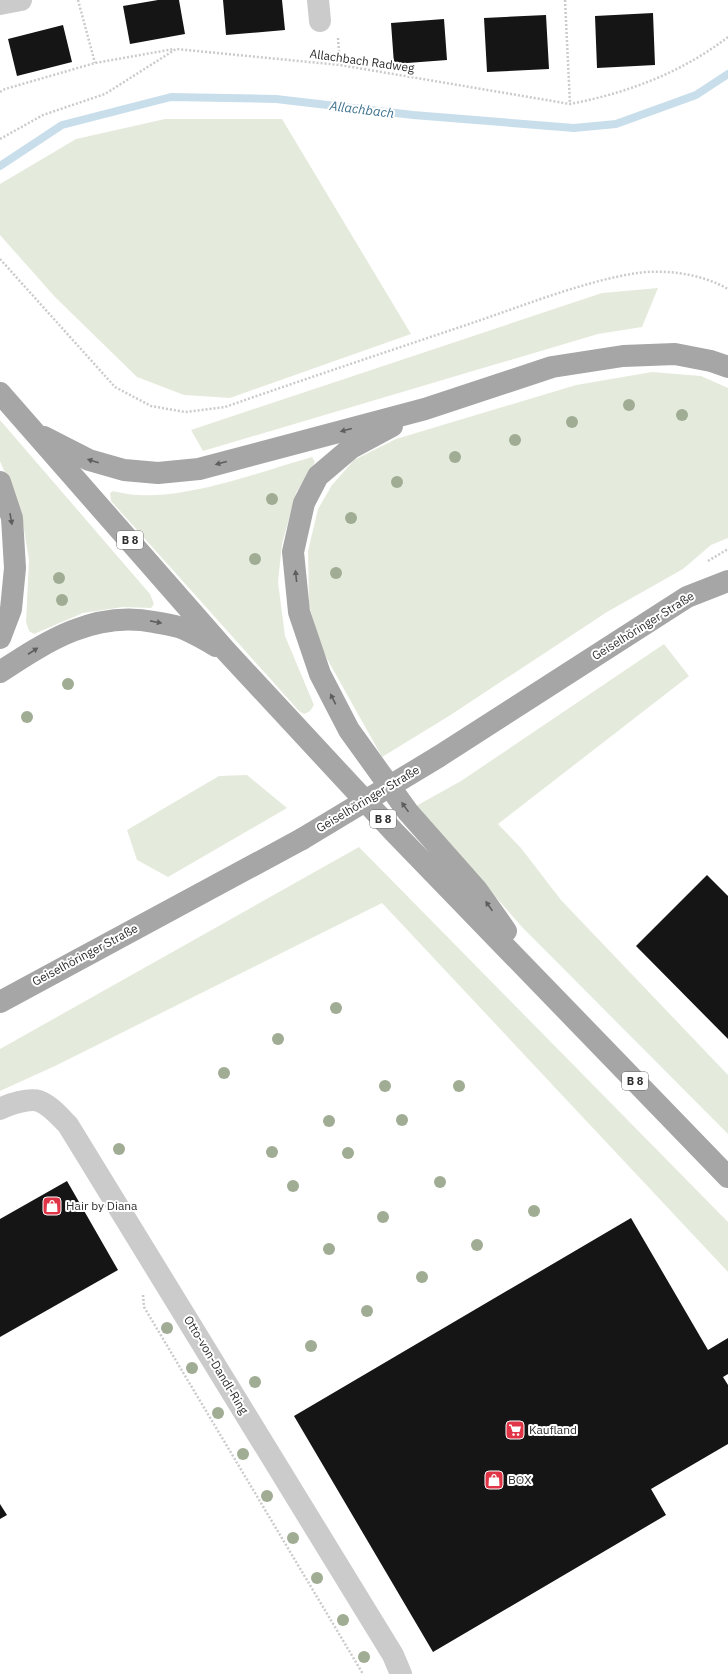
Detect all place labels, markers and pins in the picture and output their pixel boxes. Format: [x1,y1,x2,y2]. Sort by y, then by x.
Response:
shop icon: Hair by Diana [41,1195,63,1217]
place label: Hair by Diana [66,1198,138,1213]
supermarket icon: Kaufland [504,1419,526,1441]
place label: Kaufland [529,1422,577,1437]
shop icon: BOX [483,1469,505,1491]
place label: BOX [508,1472,532,1487]

